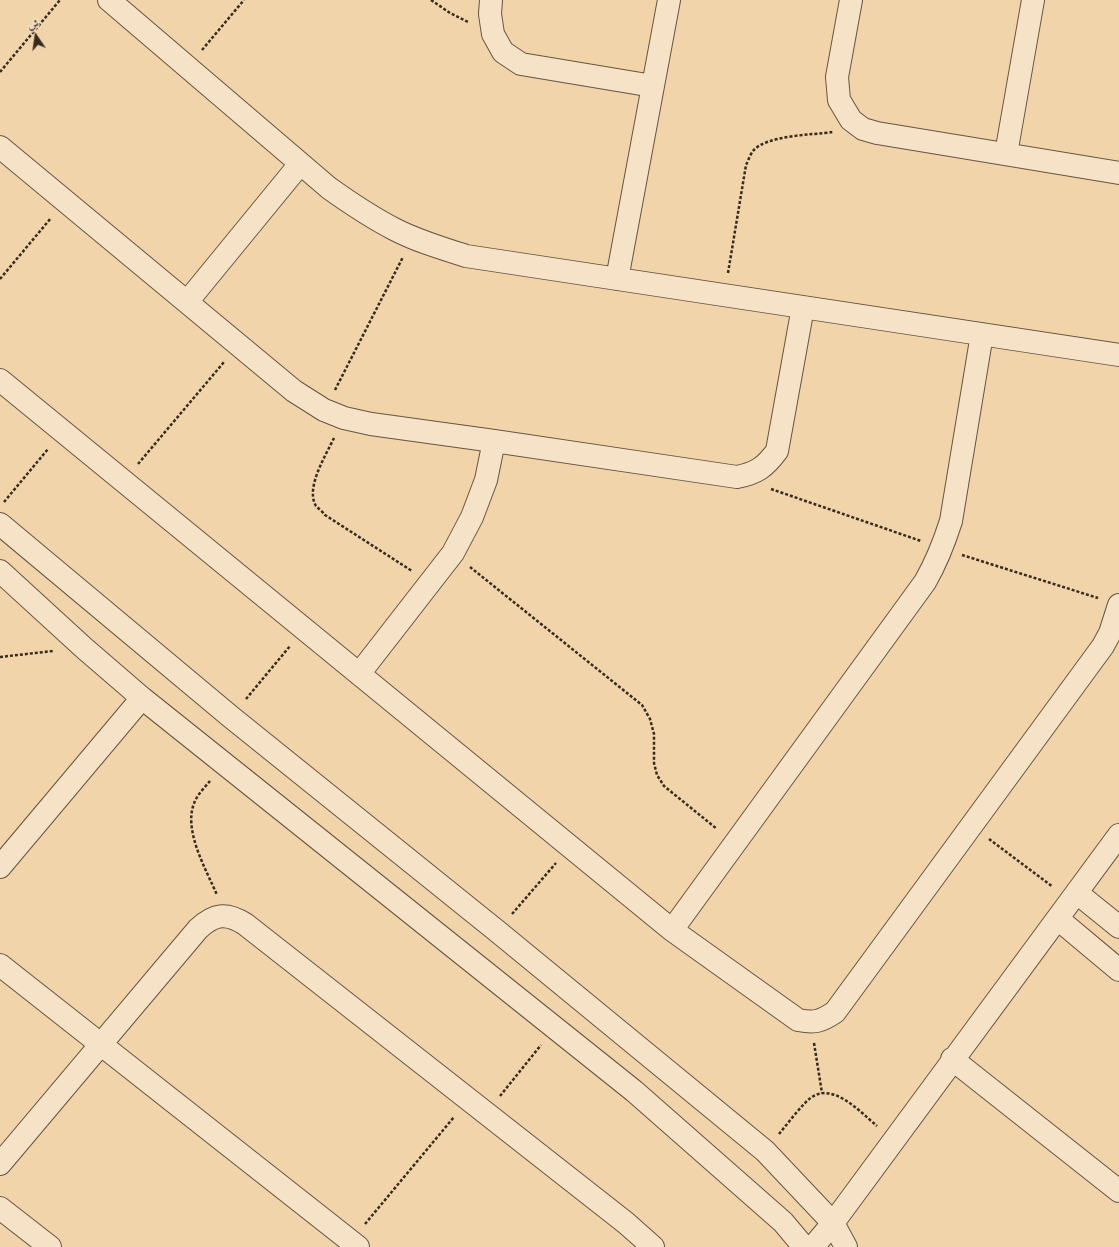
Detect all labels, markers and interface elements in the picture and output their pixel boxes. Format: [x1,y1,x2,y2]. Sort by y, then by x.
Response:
north arrow [16,16,56,56]
text: ش [26,16,40,32]

